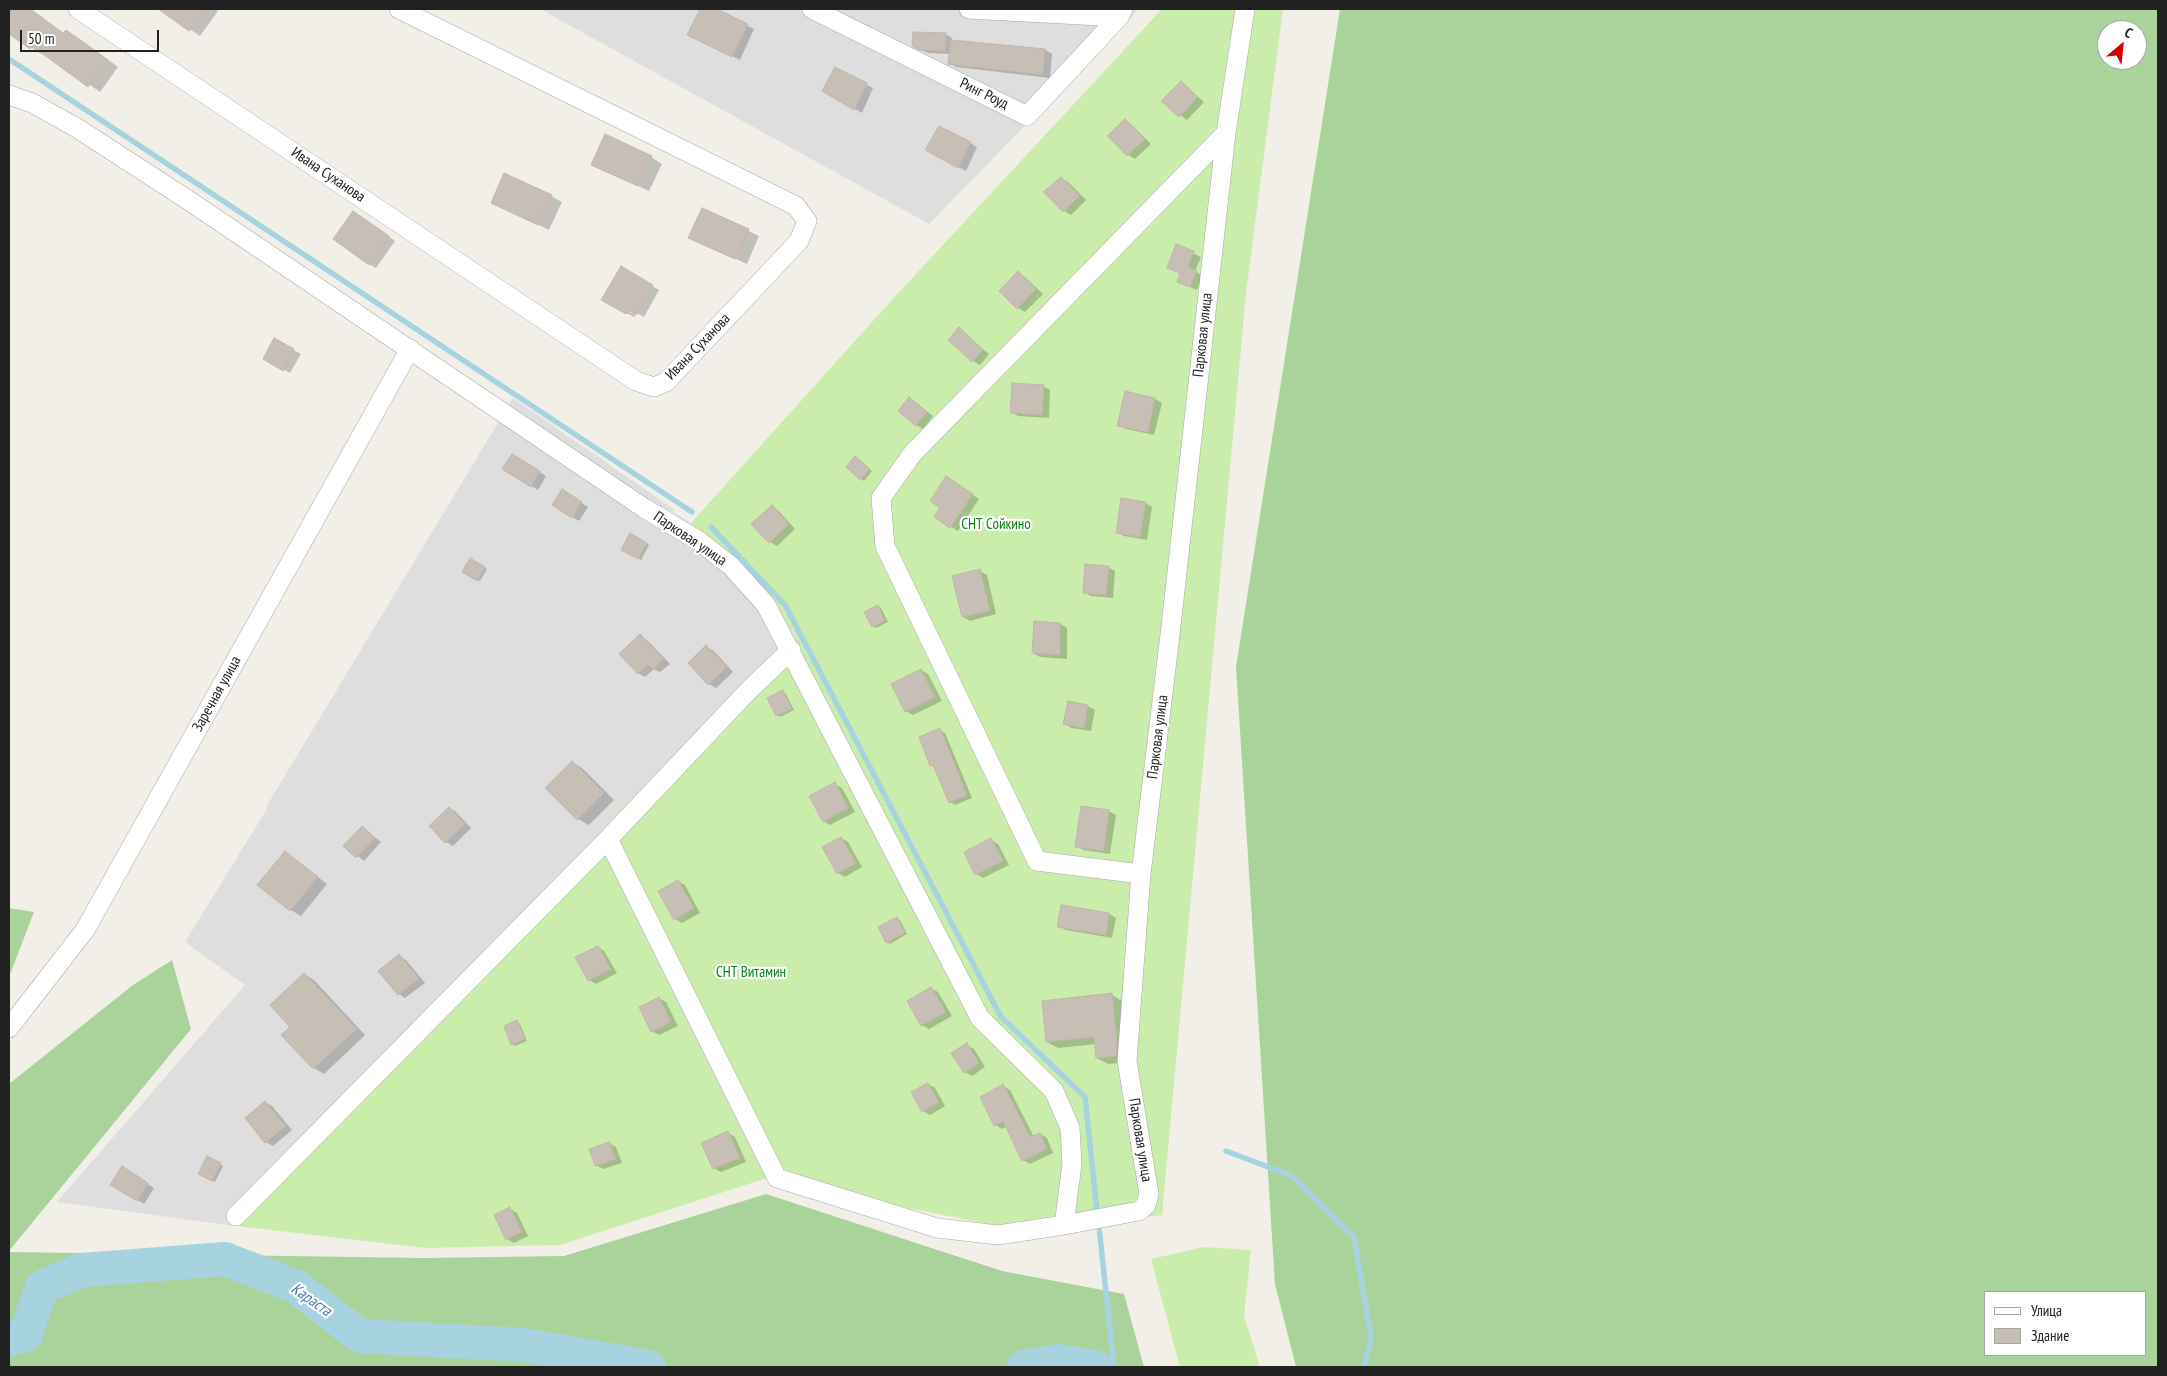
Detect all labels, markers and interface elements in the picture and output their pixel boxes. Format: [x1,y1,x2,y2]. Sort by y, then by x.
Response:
scale bar [22,20,161,52]
north arrow [2097,20,2147,70]
text: С [2122,23,2136,42]
text: 50 m [28,29,54,48]
street label: Ринг Роуд [957,75,1011,113]
street label: Ивана Суханова [288,144,368,206]
street label: Парковая улица [1190,292,1216,378]
street label: Ивана Суханова [662,310,734,384]
street label: Парковая улица [650,508,730,570]
park label: СНТ Сойкино [961,516,1031,534]
street label: Заречная улица [189,653,245,735]
street label: Парковая улица [1144,694,1172,780]
park label: СНТ Витамин [716,964,786,982]
street label: Парковая улица [1125,1097,1155,1183]
water label: Караста [287,1279,335,1321]
legend [1984,1291,2147,1356]
text: Улица [2031,1301,2062,1320]
text: Здание [2031,1326,2069,1345]

